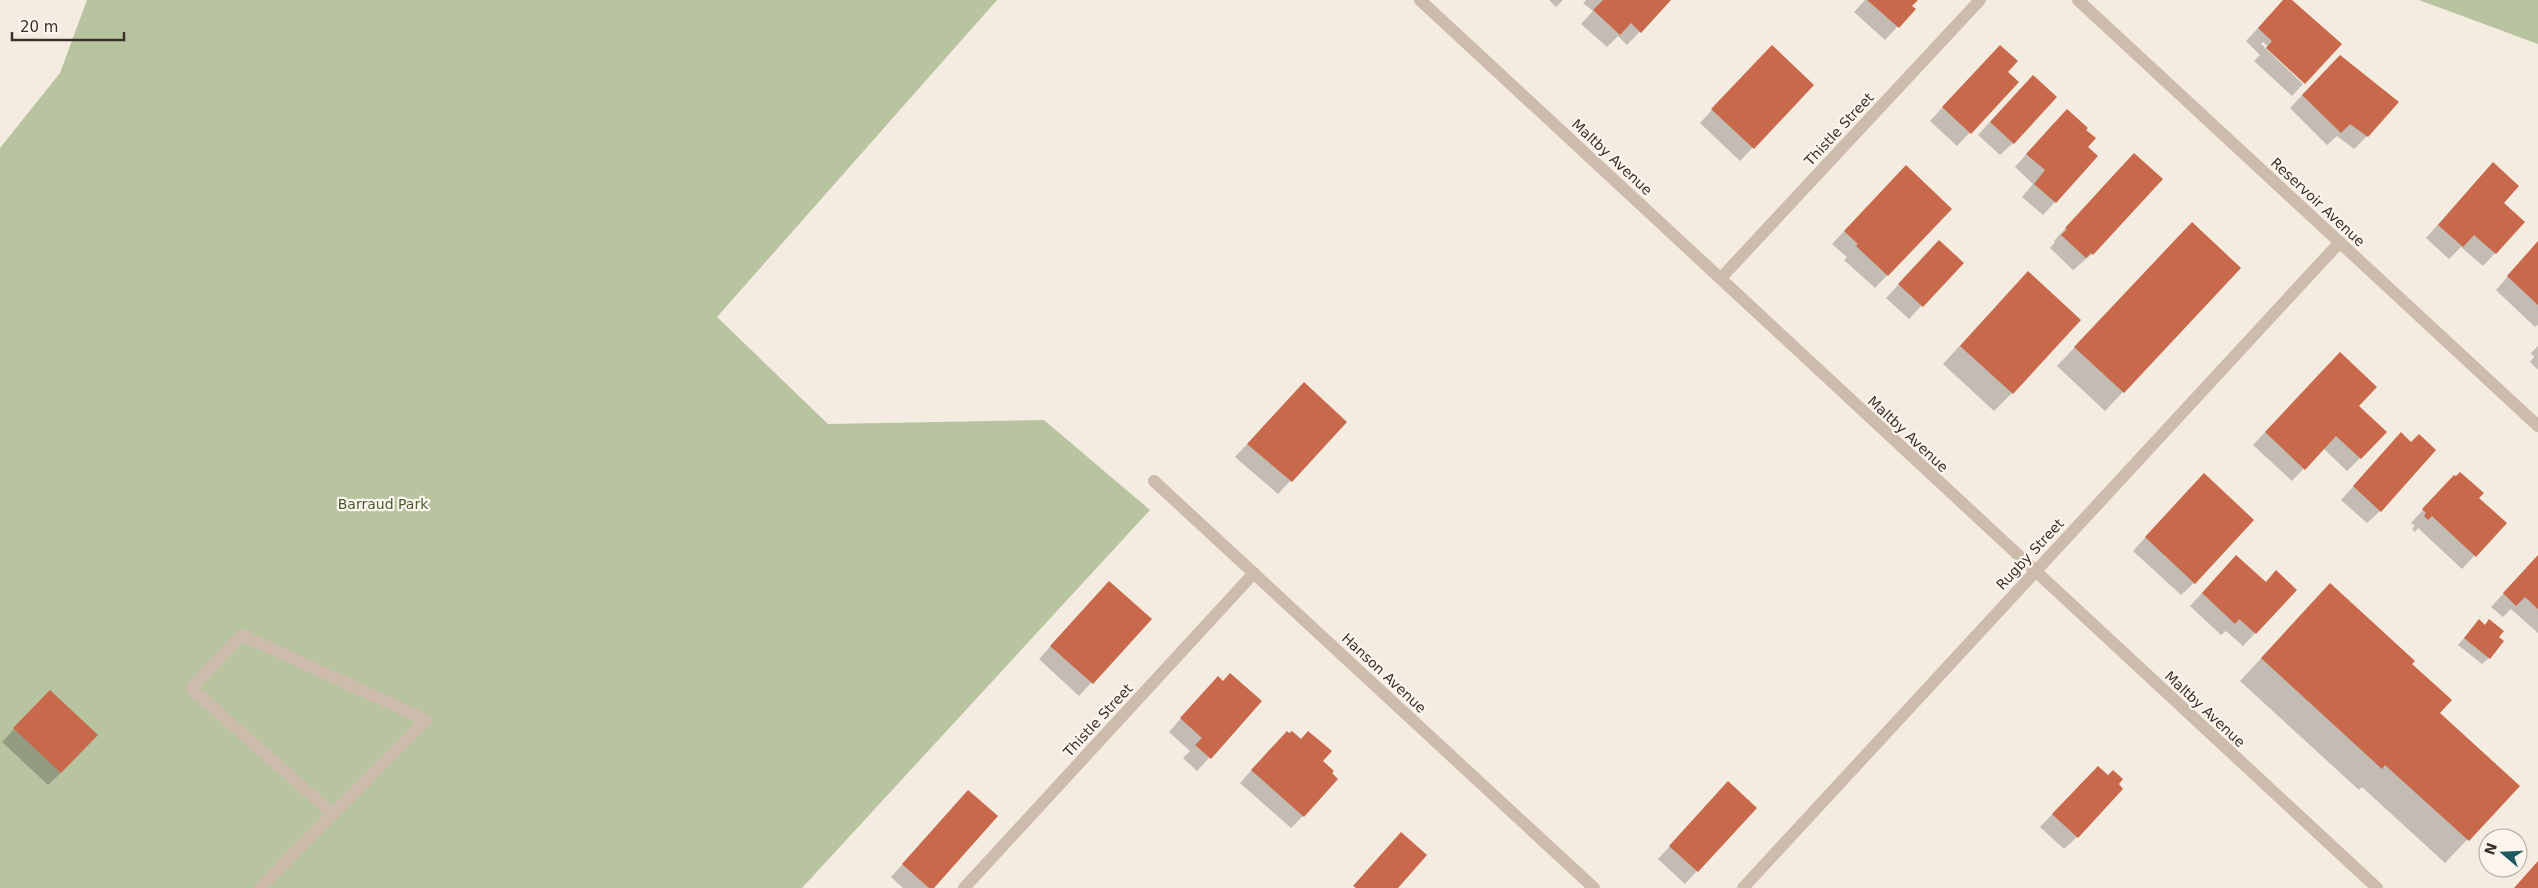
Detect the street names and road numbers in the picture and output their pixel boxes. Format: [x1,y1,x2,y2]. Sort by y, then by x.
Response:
street label: Thistle Street [1801,89,1877,169]
street label: Maltby Avenue [1569,116,1655,198]
street label: Reservoir Avenue [2268,154,2368,250]
street label: Maltby Avenue [1865,393,1951,475]
street label: Rugby Street [1993,515,2067,593]
street label: Hanson Avenue [1339,630,1429,716]
street label: Maltby Avenue [2162,668,2248,750]
street label: Thistle Street [1060,680,1136,760]

